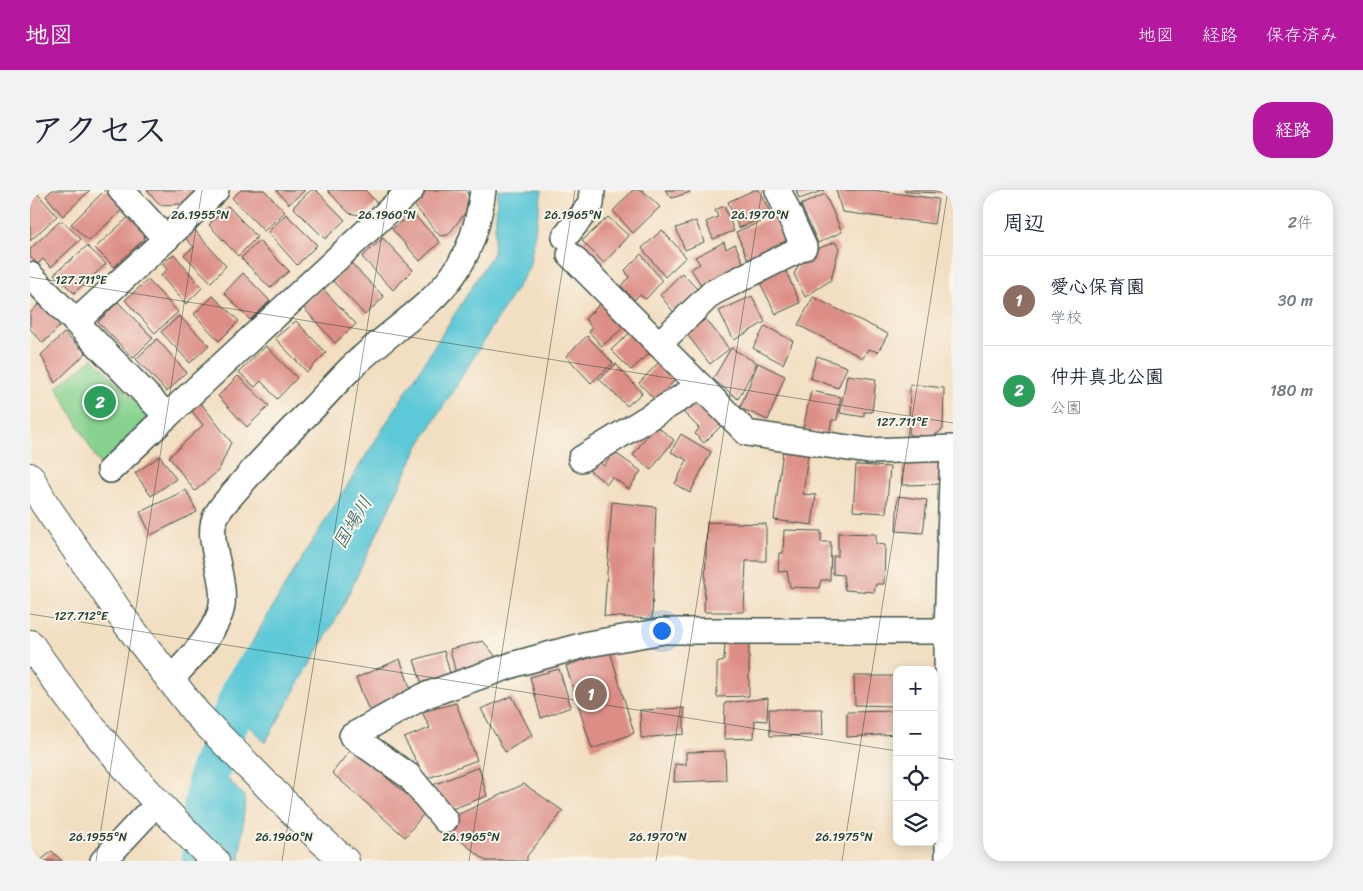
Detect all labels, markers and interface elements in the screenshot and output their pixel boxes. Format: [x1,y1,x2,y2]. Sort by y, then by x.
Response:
text: 地図 [25,14,73,56]
text: 地図 [1138,19,1174,51]
text: 経路 [1202,19,1238,51]
text: 保存済み [1266,19,1338,51]
text: アクセス [30,99,168,161]
button: 経路 [1253,102,1333,158]
text: 26.1955°N [171,204,230,226]
text: 26.1960°N [358,204,417,226]
text: 26.1965°N [544,204,602,226]
text: 26.1970°N [731,204,790,226]
text: 周辺 [1003,204,1045,242]
text: 2件 [1288,208,1313,237]
text: 127.711°E [55,269,108,291]
text: 愛心保育園 [1050,270,1145,303]
text: 1 [1016,286,1022,315]
text: 30 m [1278,286,1313,315]
text: 学校 [1050,303,1082,332]
text: 仲井真北公園 [1050,360,1164,393]
text: 2 [1014,376,1024,405]
text: 180 m [1270,376,1313,405]
pin: 2 [84,383,116,421]
text: 公園 [1050,393,1082,422]
text: 127.711°E [876,411,929,433]
water label: 国場川 [324,489,381,555]
text: 127.712°E [54,605,109,627]
your location [649,618,675,644]
map controls [893,666,938,846]
button: + [893,666,938,711]
pin: 1 [575,675,607,713]
button: − [893,711,938,756]
button: locate [893,756,938,801]
button: layers [893,801,938,846]
text: 26.1955°N [69,826,128,848]
text: 26.1960°N [255,826,314,848]
text: 26.1965°N [442,826,500,848]
text: 26.1970°N [629,826,688,848]
text: 26.1975°N [815,826,873,848]

